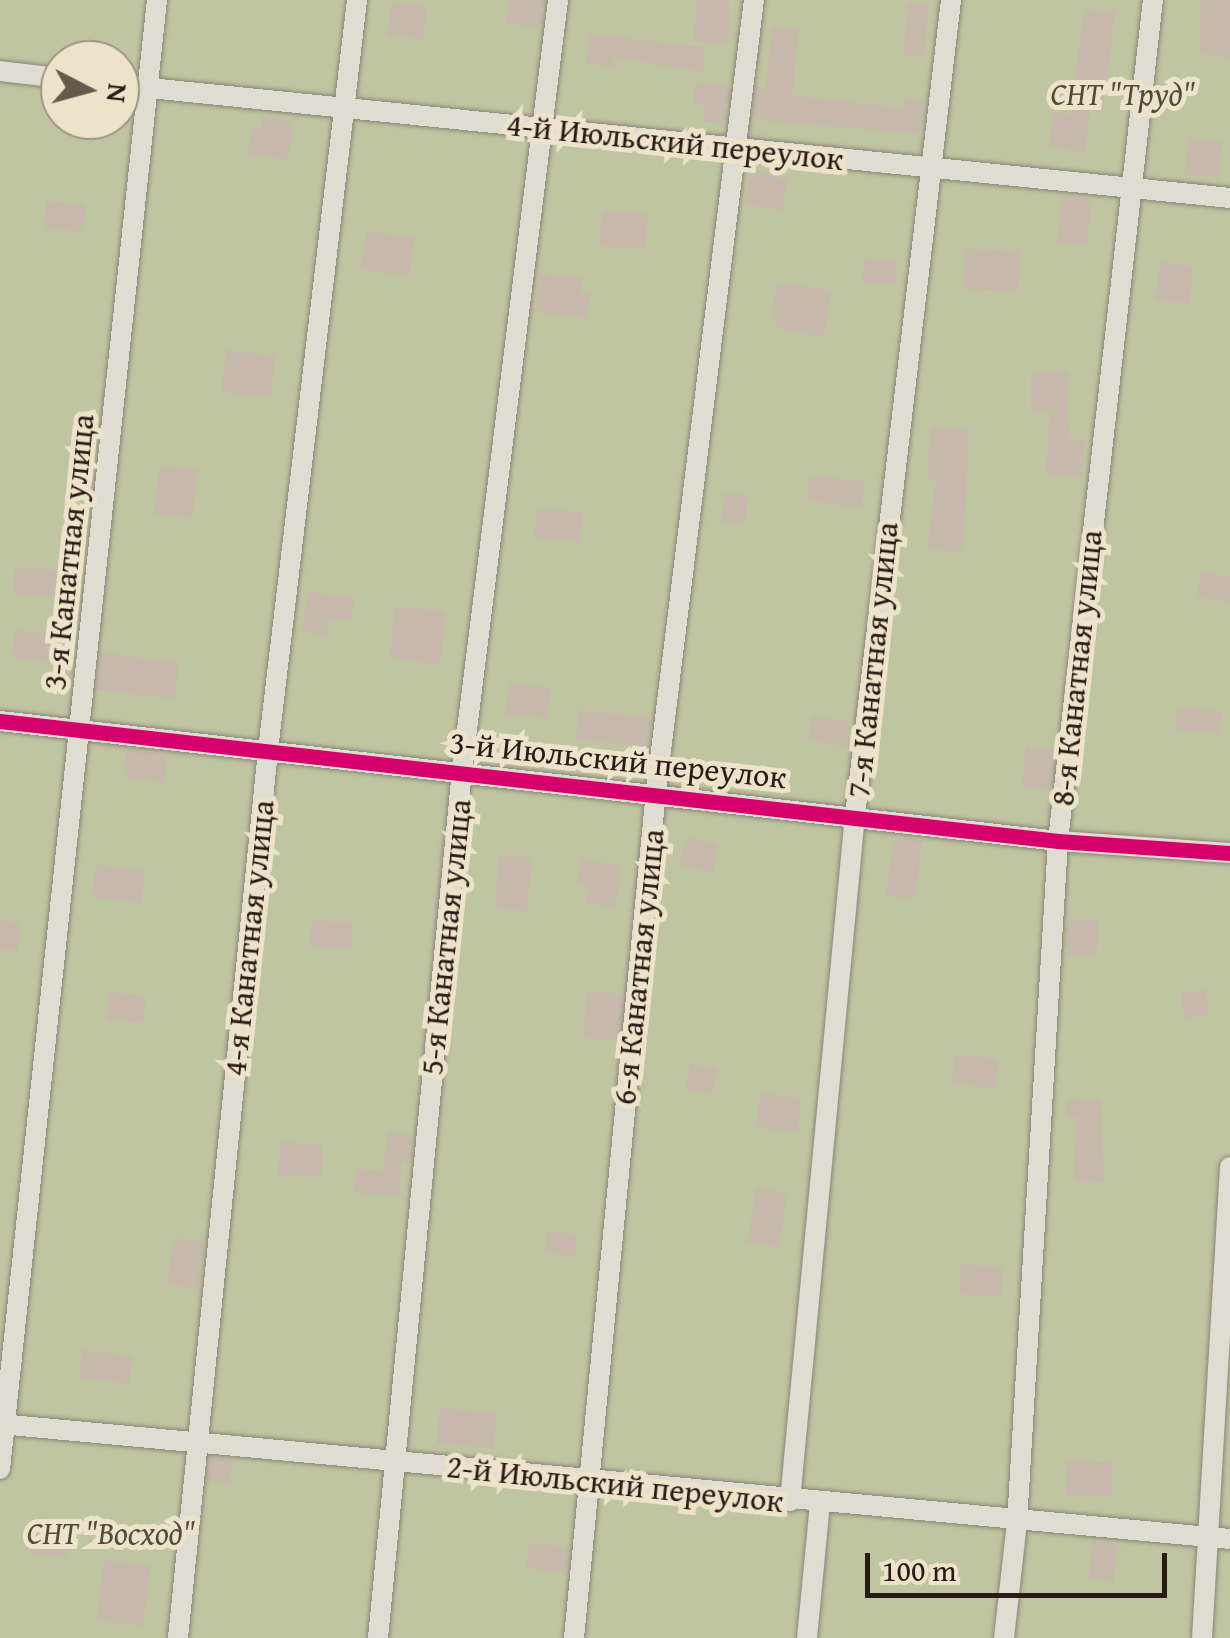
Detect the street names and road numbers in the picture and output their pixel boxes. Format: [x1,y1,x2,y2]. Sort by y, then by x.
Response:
street label: 4-й Июльский переулок [505,105,845,179]
street label: 3-я Канатная улица [35,412,103,692]
street label: 7-я Канатная улица [839,520,907,800]
street label: 8-я Канатная улица [1043,528,1111,808]
street label: 3-й Июльский переулок [448,723,788,797]
street label: 5-я Канатная улица [412,797,480,1077]
street label: 4-я Канатная улица [215,798,283,1078]
street label: 6-я Канатная улица [605,827,673,1107]
street label: 2-й Июльский переулок [445,1447,785,1521]

